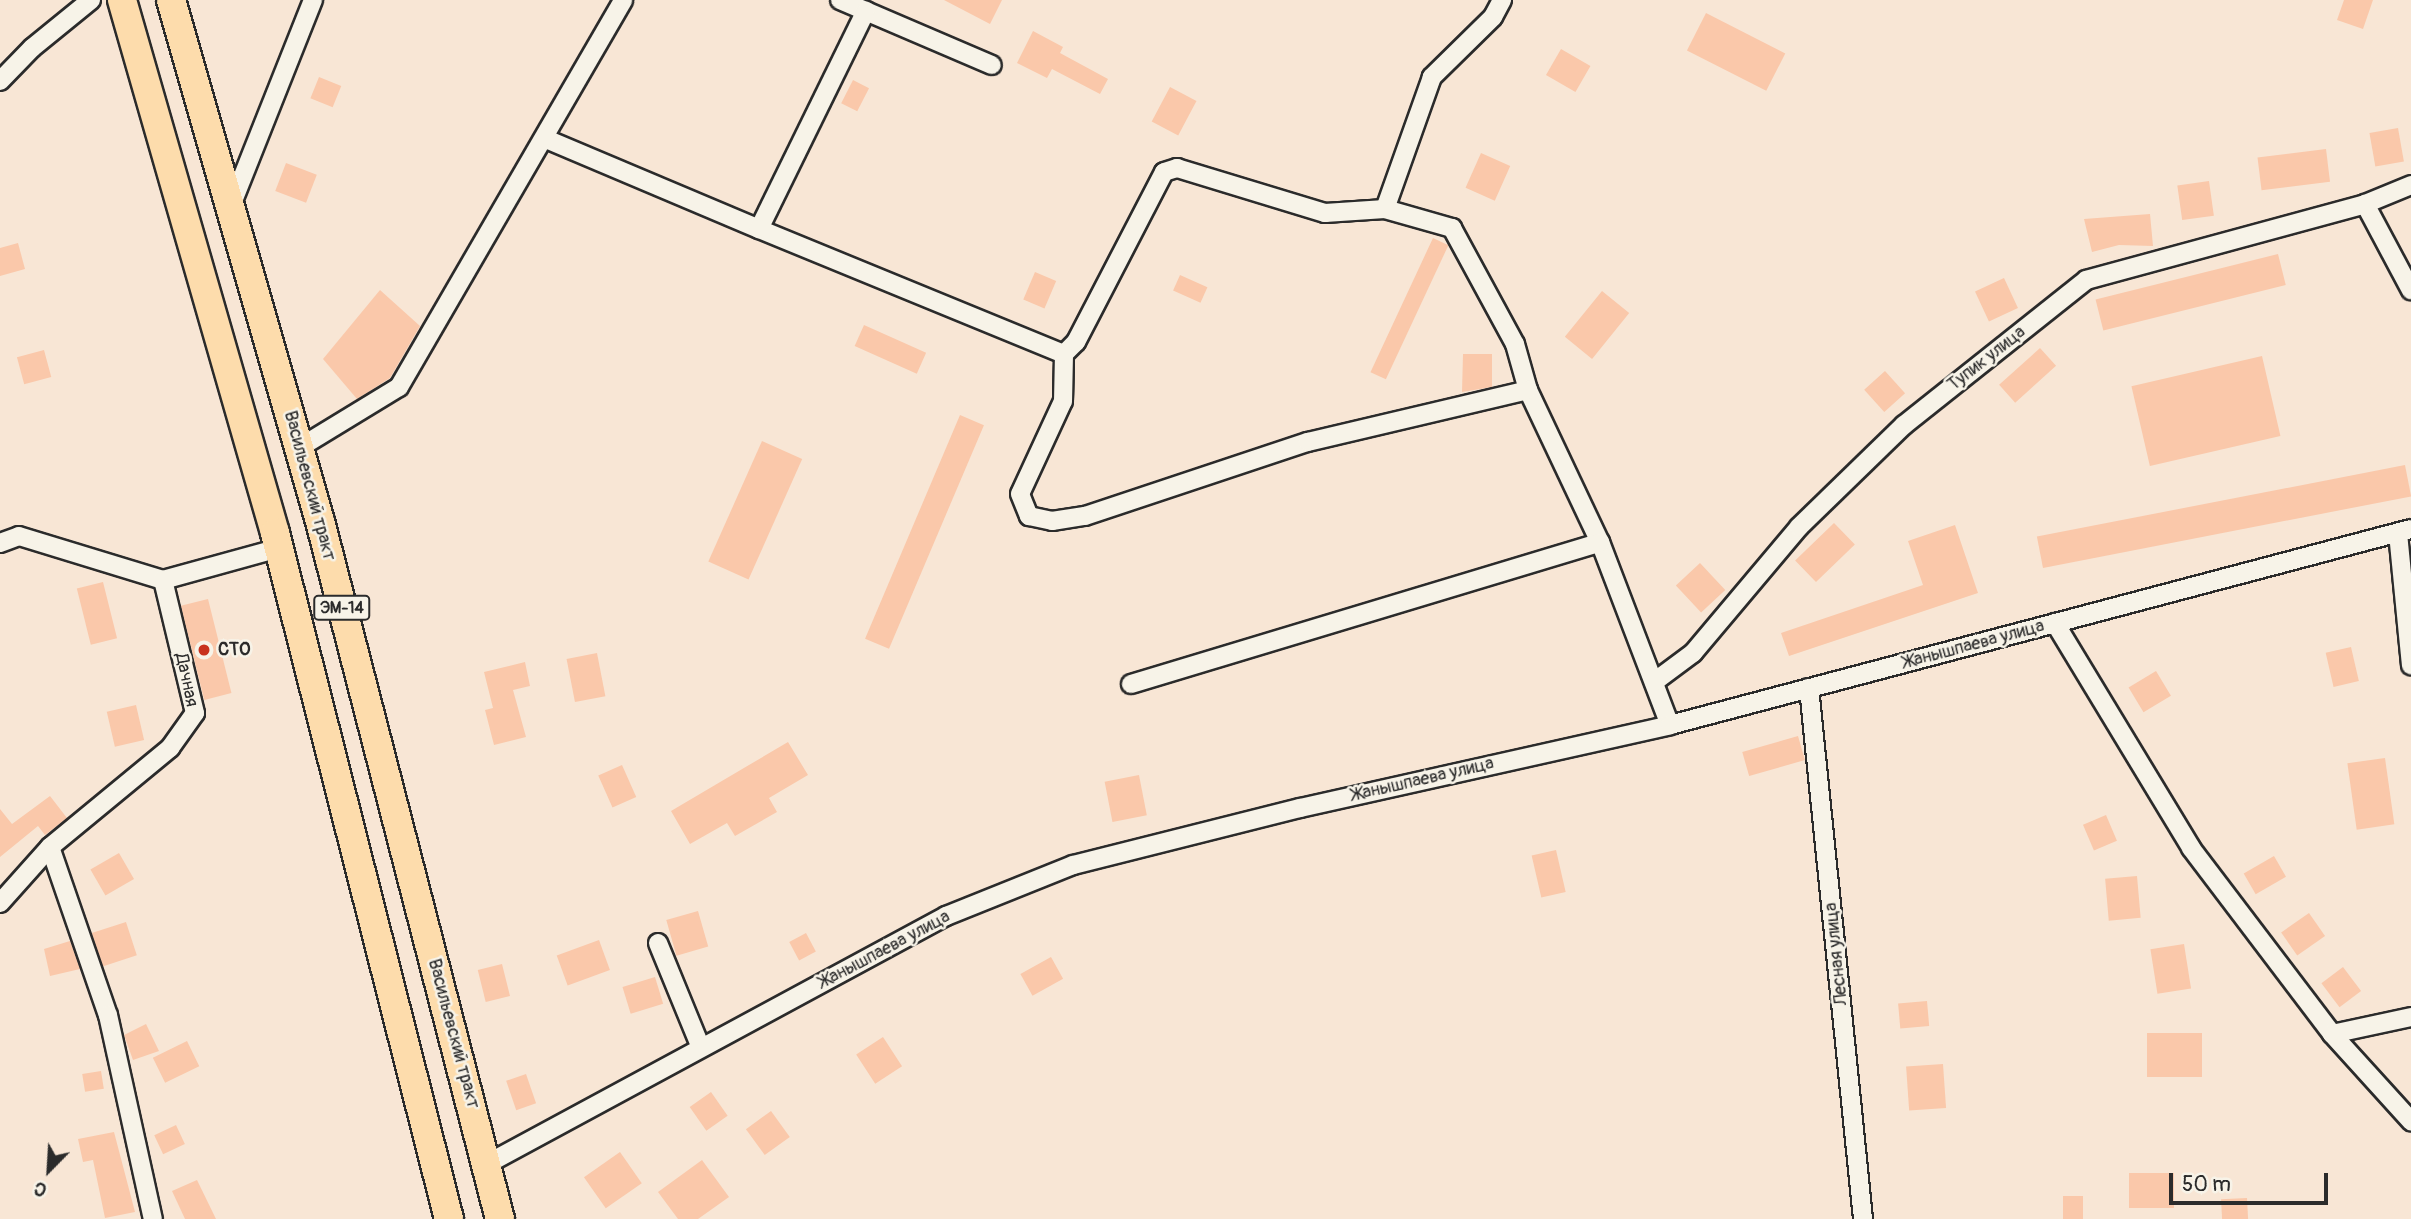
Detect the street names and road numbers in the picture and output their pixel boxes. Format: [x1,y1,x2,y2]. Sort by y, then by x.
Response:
street label: Тупик улица [1944,322,2030,396]
street label: Васильевский тракт [279,409,339,563]
road number: ЭМ-14 [312,596,372,621]
street label: Жанышпаева улица [1901,616,2047,674]
street label: Дачная [170,651,202,709]
street label: Жанышпаева улица [1350,753,1496,807]
street label: Лесная улица [1821,901,1853,1007]
street label: Жанышпаева улица [816,906,954,994]
street label: Васильевский тракт [423,957,483,1111]

